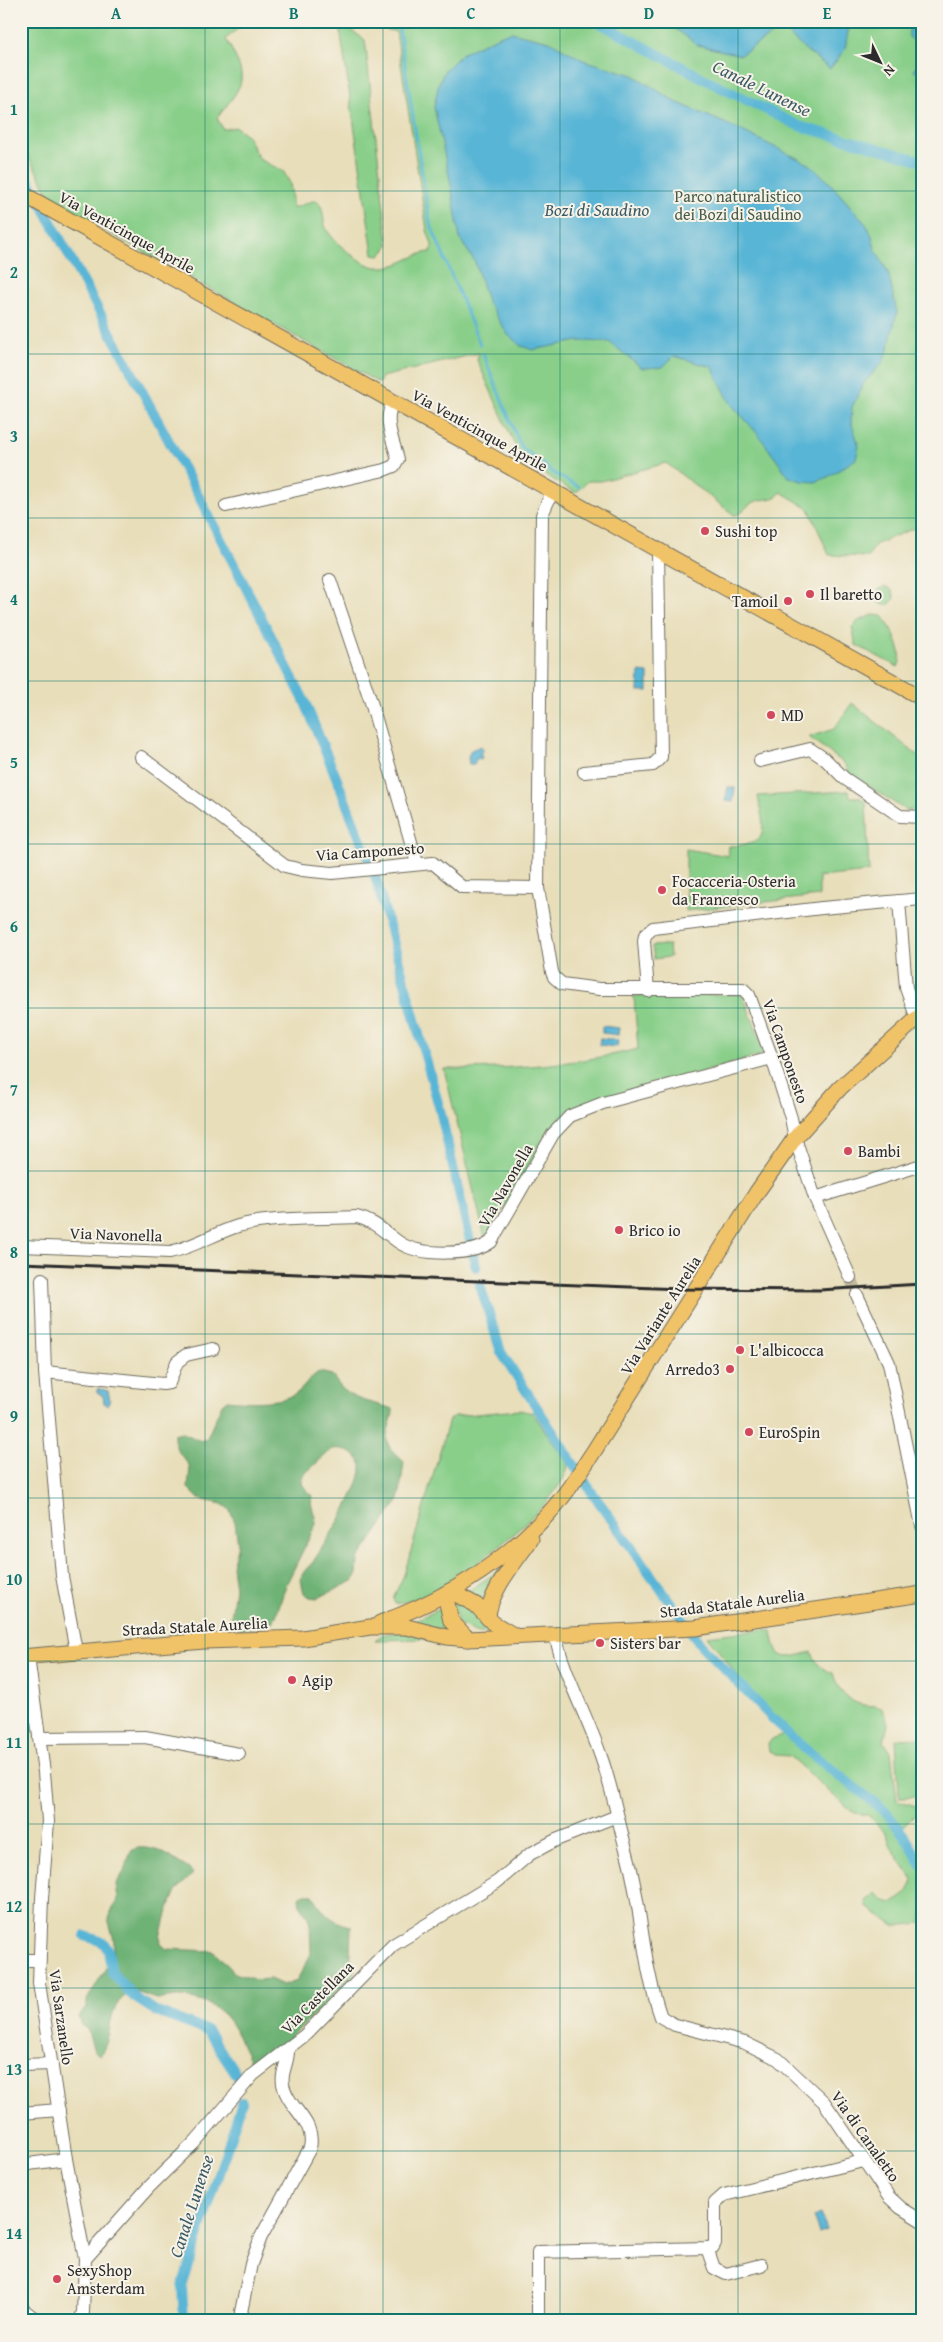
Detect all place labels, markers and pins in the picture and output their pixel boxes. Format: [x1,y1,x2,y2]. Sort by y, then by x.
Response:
place label: Sushi top [715,519,778,543]
marker: Sushi top [699,525,711,537]
place label: Il baretto [820,582,882,606]
marker: Il baretto [804,588,816,600]
place label: Tamoil [732,589,779,613]
marker: Tamoil [782,595,794,607]
place label: MD [781,703,804,727]
marker: MD [765,709,777,721]
place label: Focacceria-Osteria da Francesco [672,869,796,911]
marker: Focacceria-Osteria da Francesco [656,884,668,896]
place label: Bambi [858,1139,901,1163]
marker: Bambi [842,1145,854,1157]
place label: Brico io [629,1218,681,1242]
marker: Brico io [613,1224,625,1236]
place label: L'albicocca [750,1338,824,1362]
marker: L'albicocca [734,1344,746,1356]
place label: Arredo3 [665,1357,720,1381]
marker: Arredo3 [724,1363,736,1375]
place label: EuroSpin [759,1420,820,1444]
marker: EuroSpin [743,1426,755,1438]
place label: Sisters bar [610,1631,681,1655]
marker: Sisters bar [594,1637,606,1649]
place label: Agip [302,1668,333,1692]
marker: Agip [286,1674,298,1686]
place label: SexyShop Amsterdam [67,2258,145,2300]
marker: SexyShop Amsterdam [51,2273,63,2285]

